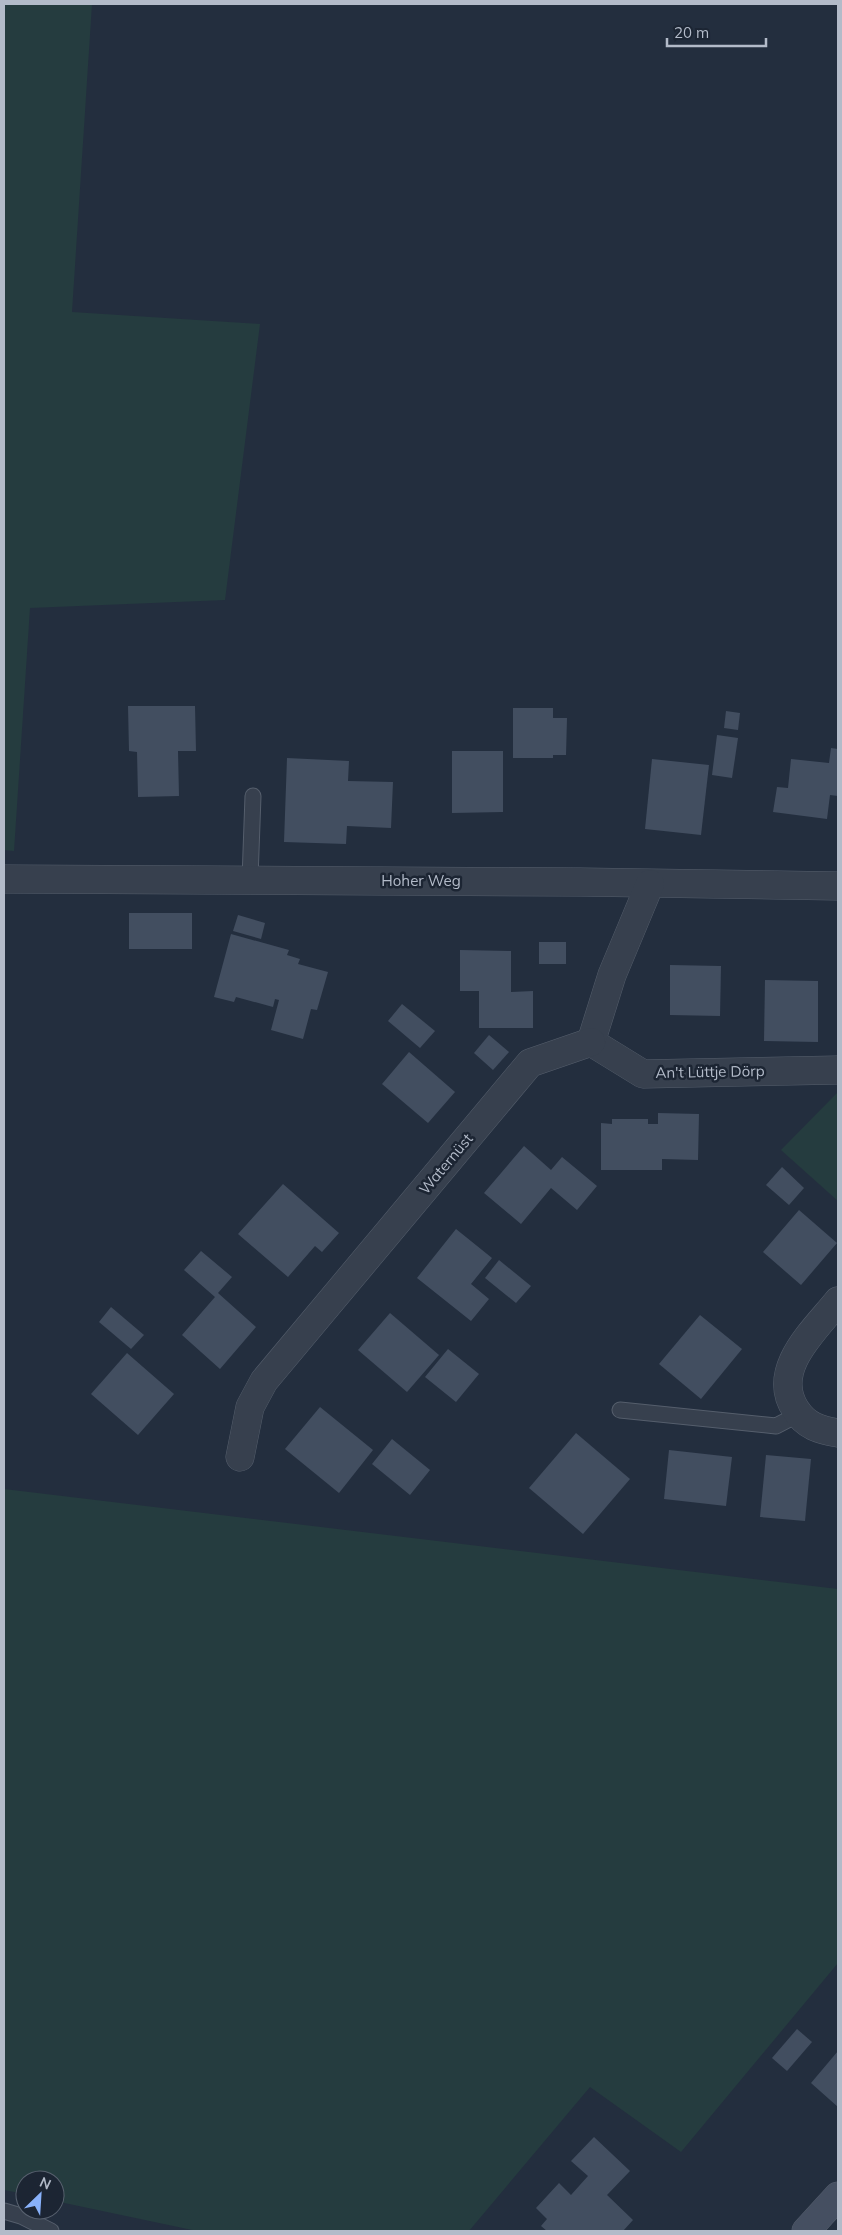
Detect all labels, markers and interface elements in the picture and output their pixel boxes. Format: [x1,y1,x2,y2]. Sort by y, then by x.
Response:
scale bar [667,15,766,47]
text: 20 m [674,23,709,42]
street label: Hoher Weg [381,871,461,890]
street label: An't Lüttje Dörp [655,1061,765,1082]
street label: Waternüst [415,1129,477,1198]
north arrow [15,2170,65,2220]
text: N [37,2173,54,2194]

